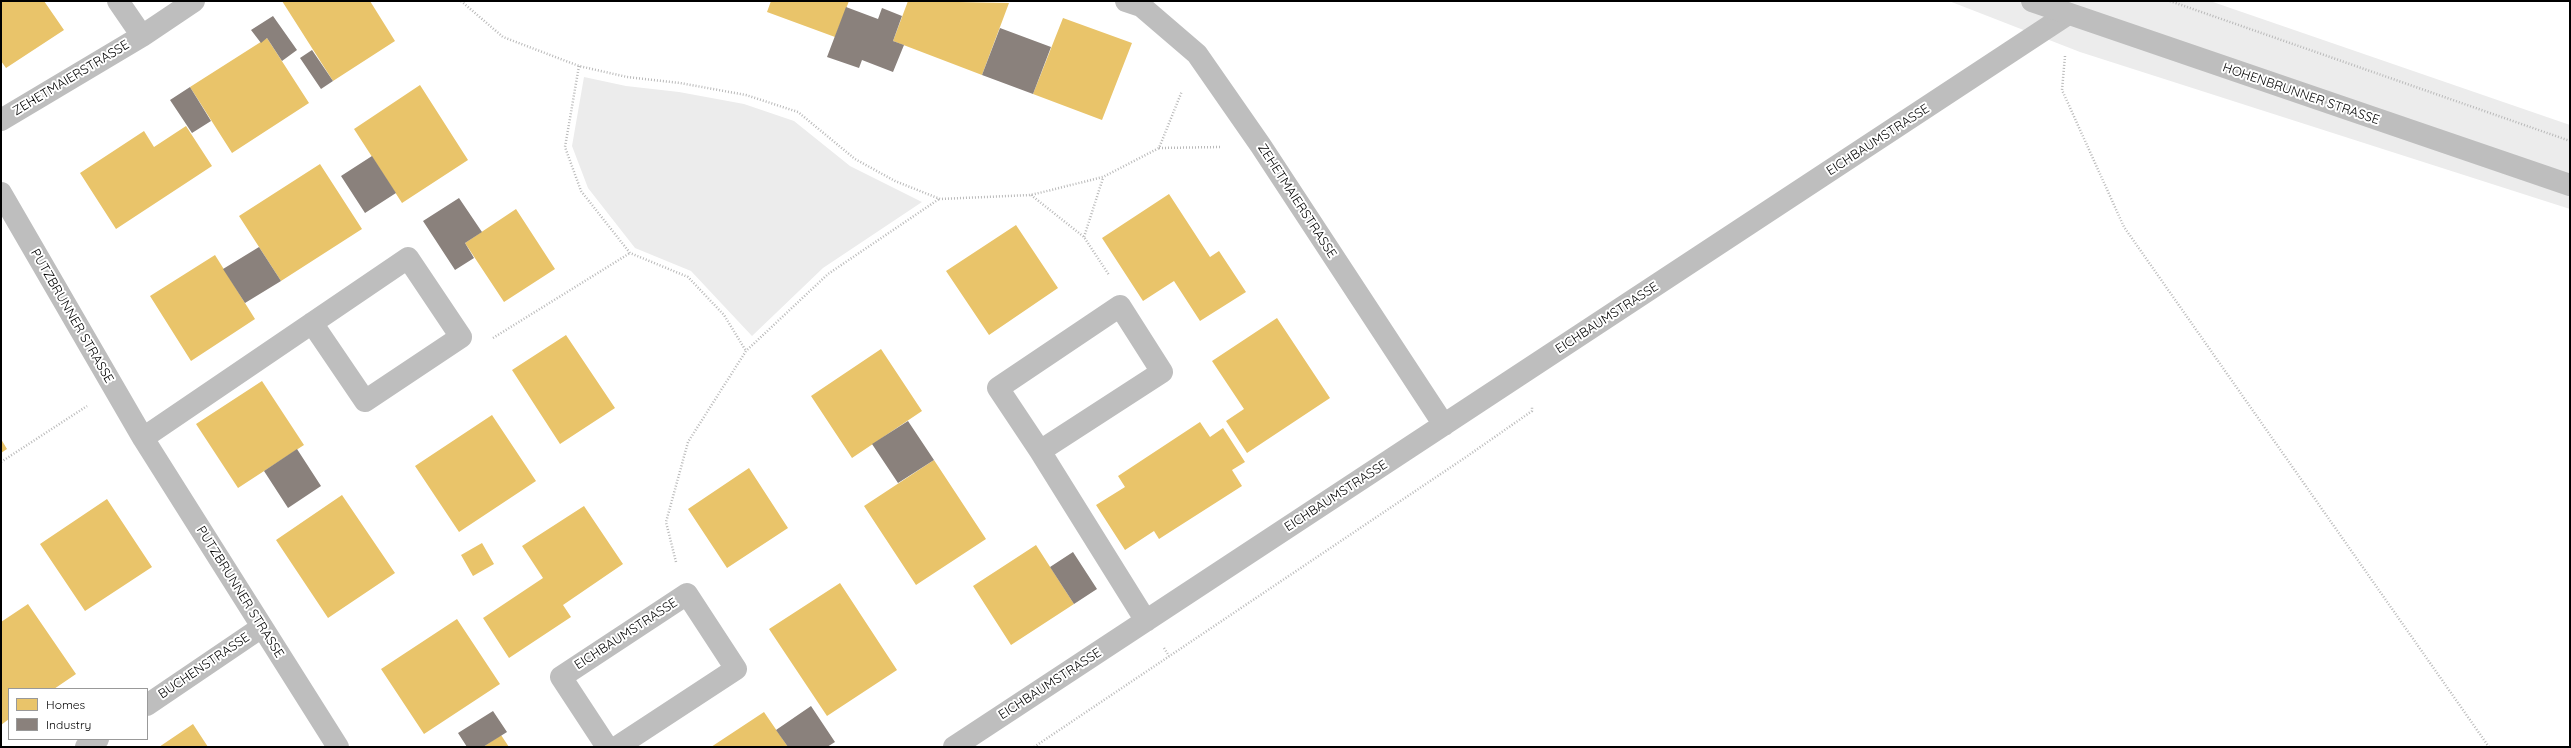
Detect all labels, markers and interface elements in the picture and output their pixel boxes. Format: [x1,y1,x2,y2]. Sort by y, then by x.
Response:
street label: ZEHETMAIERSTRASSE [10,37,132,119]
street label: HOHENBRUNNER STRASSE [2221,60,2381,128]
street label: EICHBAUMSTRASSE [1824,101,1932,179]
street label: ZEHETMAIERSTRASSE [1254,141,1340,261]
street label: PUTZBRUNNER STRASSE [27,246,117,386]
street label: EICHBAUMSTRASSE [1553,279,1661,357]
street label: EICHBAUMSTRASSE [1282,457,1390,535]
street label: PUTZBRUNNER STRASSE [193,523,287,661]
street label: EICHBAUMSTRASSE [572,595,680,673]
street label: BUCHENSTRASSE [155,630,253,702]
street label: EICHBAUMSTRASSE [996,645,1104,723]
legend [8,688,148,740]
text: Homes [46,697,85,712]
text: Industry [46,717,91,732]

